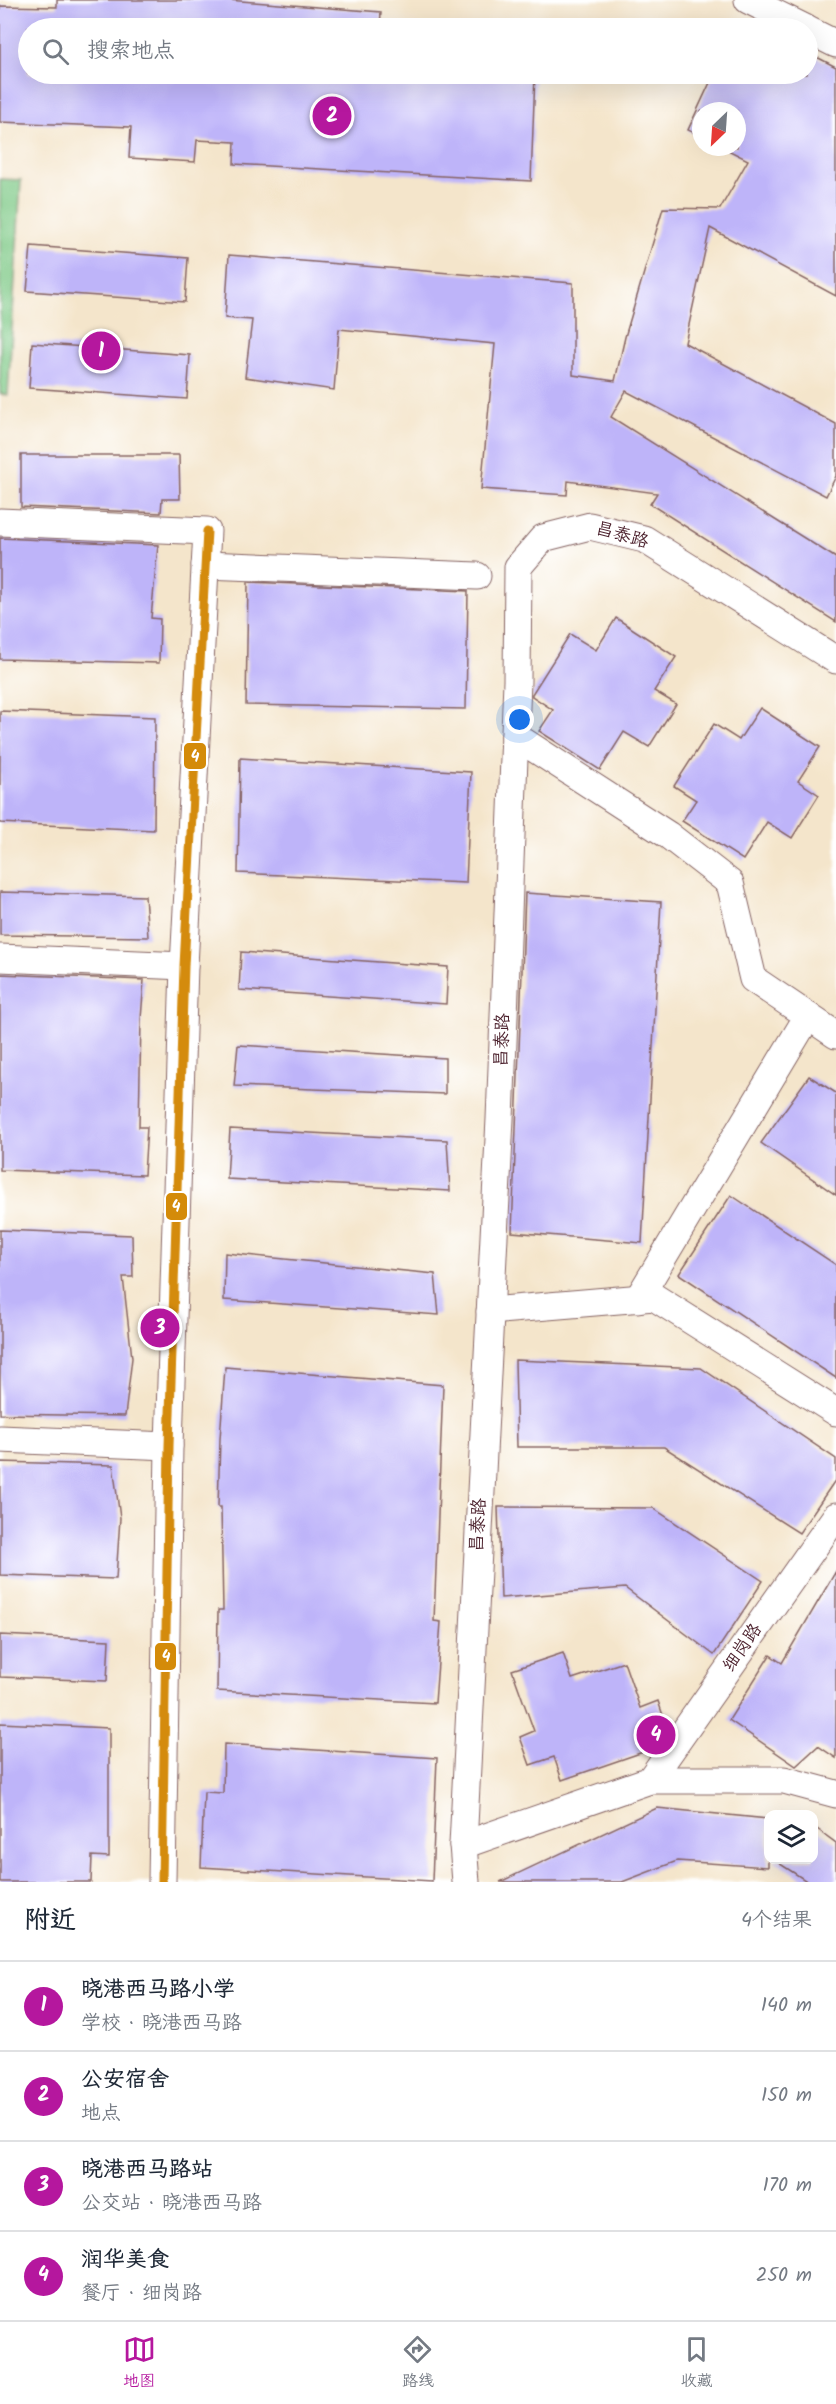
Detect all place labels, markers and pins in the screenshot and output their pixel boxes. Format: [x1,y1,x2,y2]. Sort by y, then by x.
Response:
pin: 2 [312,94,352,138]
pin: 1 [82,328,120,374]
pin: 3 [140,1306,180,1350]
pin: 4 [636,1712,676,1758]

